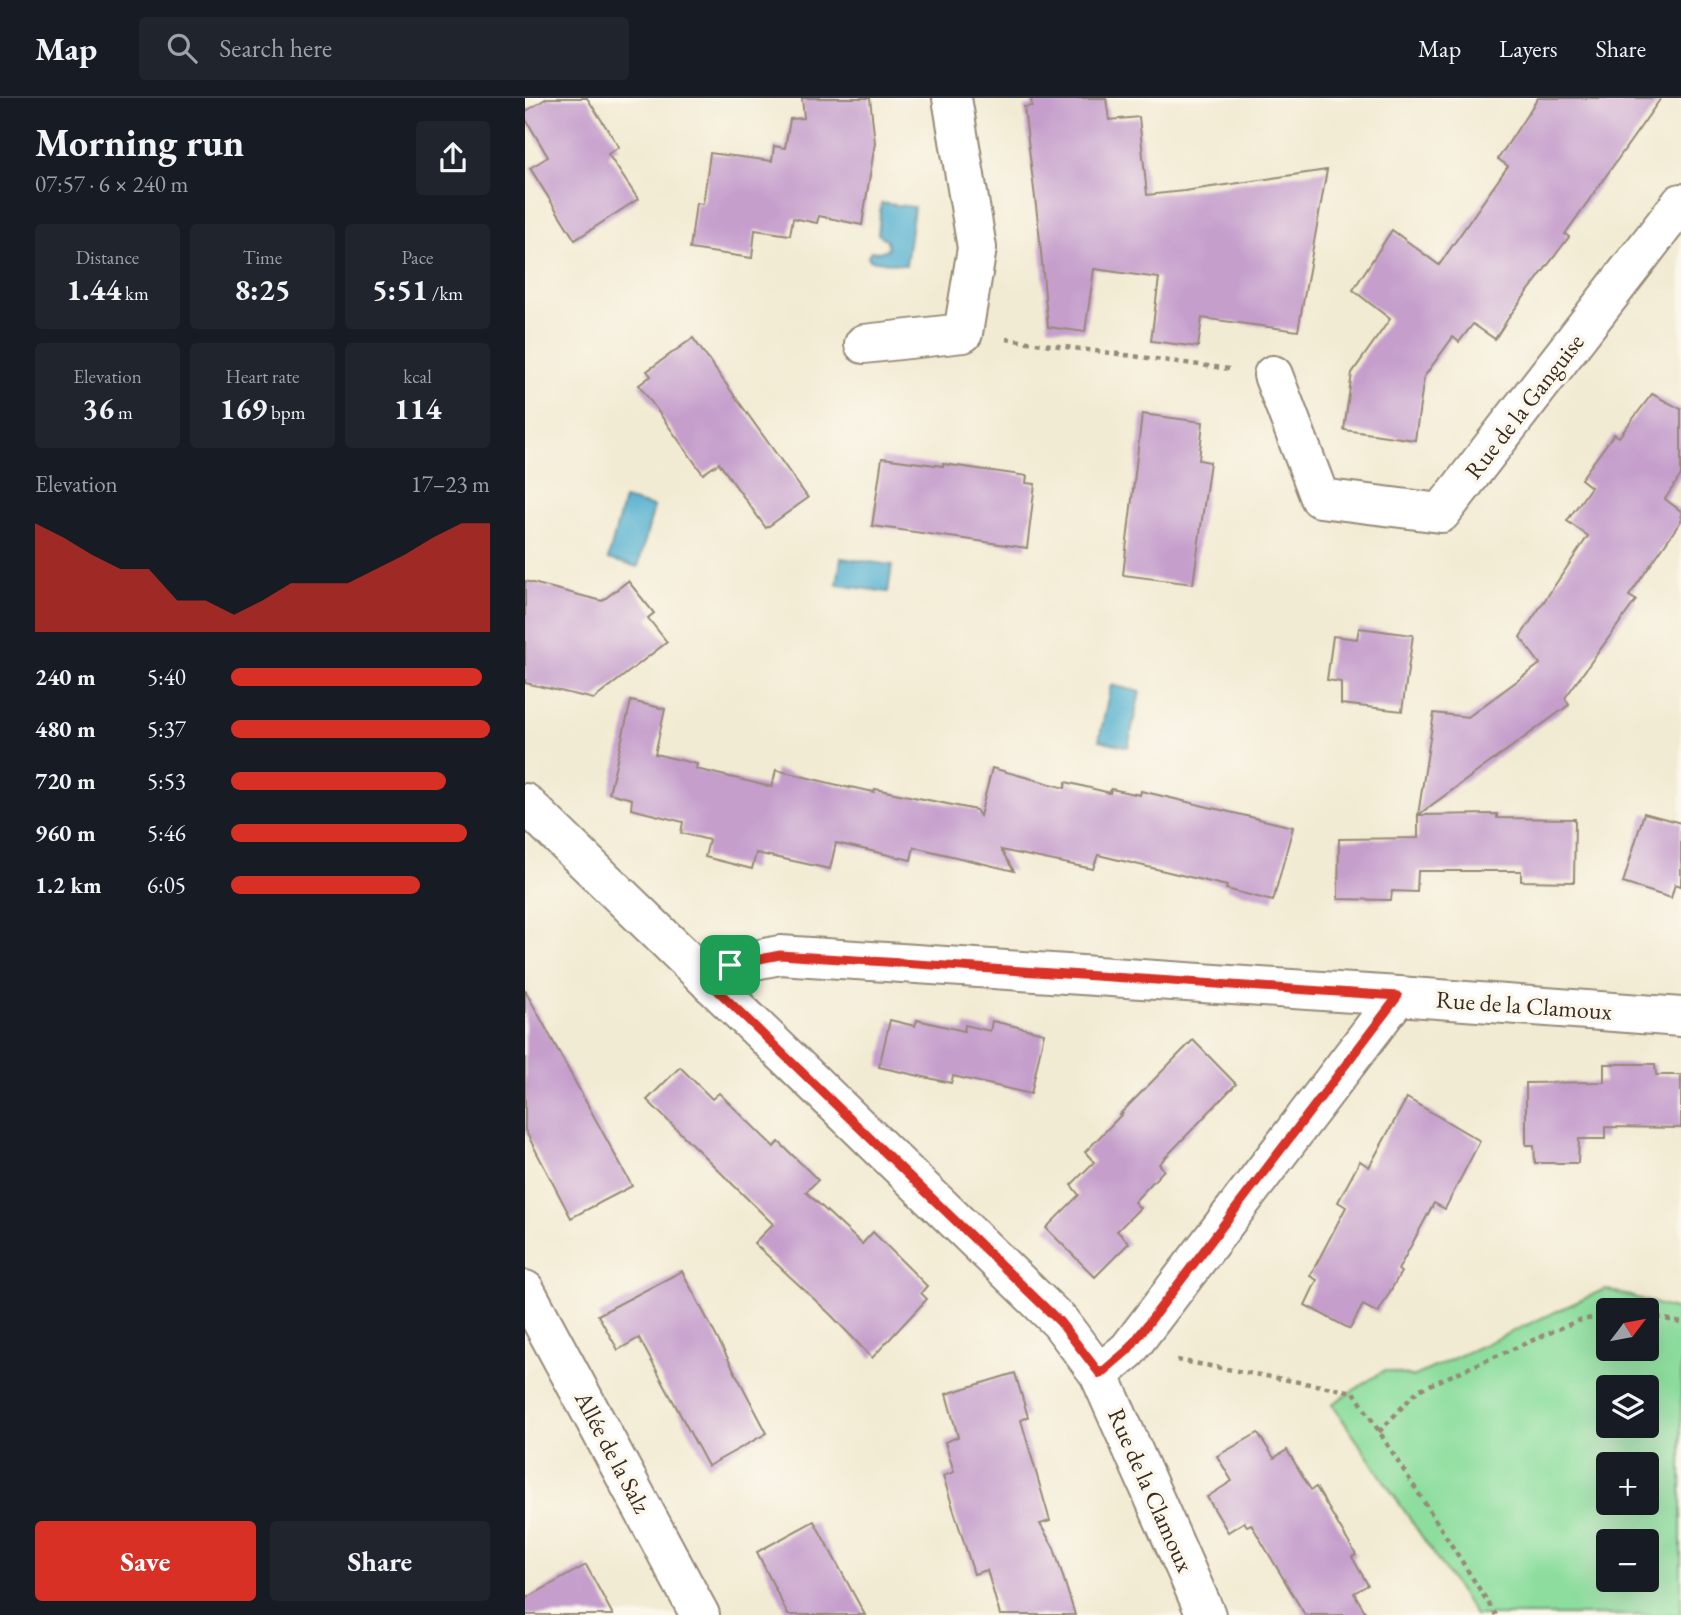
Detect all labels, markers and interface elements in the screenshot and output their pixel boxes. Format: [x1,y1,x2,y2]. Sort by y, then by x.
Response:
search box [139,17,629,80]
text: Map [35,27,97,70]
icon: search [163,29,201,67]
text: Search here [219,31,332,65]
text: Map [1418,33,1461,64]
text: Layers [1499,33,1558,64]
text: Share [1596,33,1646,64]
text: Morning run [35,118,244,167]
button: share [416,121,490,195]
text: 07:57 · 6 × 240 m [35,169,188,199]
text: Distance [76,245,139,270]
text: Time [243,245,282,270]
text: Pace [402,245,433,270]
text: 1.44 [66,270,121,309]
text: 8:25 [234,270,291,309]
text: 5:51 [372,270,428,309]
text: km [121,281,149,306]
text: /km [428,281,463,306]
street label: Rue de la Ganguise [1458,327,1590,485]
text: Elevation [73,364,142,389]
text: Heart rate [226,364,299,389]
text: kcal [403,364,432,389]
text: 36 [82,389,114,428]
text: 169 [220,389,267,428]
text: 114 [394,389,441,428]
text: m [114,400,133,425]
text: bpm [267,400,305,425]
text: Elevation [35,469,118,499]
text: 17–23 m [411,469,490,499]
text: 240 m [35,662,96,692]
text: 5:40 [147,662,186,692]
text: 480 m [35,714,96,744]
text: 5:37 [147,714,186,744]
text: 720 m [35,766,96,796]
text: 5:53 [147,766,186,796]
text: 960 m [35,818,96,848]
text: 5:46 [147,818,186,848]
text: 1.2 km [35,870,102,900]
text: 6:05 [147,870,186,900]
pin [700,935,760,995]
icon: arrive [711,946,749,984]
street label: Rue de la Clamoux [1435,983,1614,1027]
north arrow [1596,1298,1659,1362]
map controls [1596,1298,1659,1592]
button: layers [1596,1375,1659,1438]
street label: Allée de la Salz [568,1385,658,1518]
street label: Rue de la Clamoux [1101,1403,1201,1577]
button: + [1596,1452,1659,1515]
button: Save [35,1521,256,1601]
button: Share [270,1521,490,1601]
button: − [1596,1529,1659,1592]

